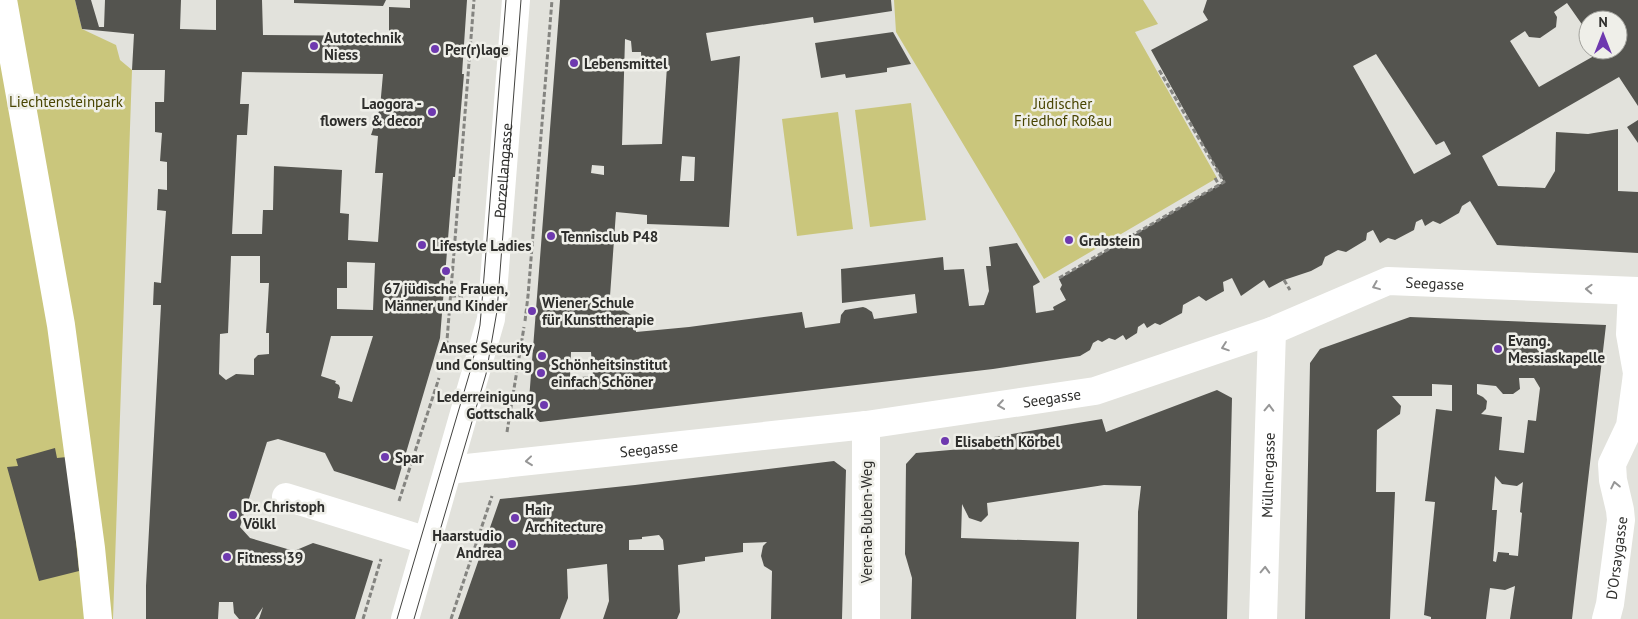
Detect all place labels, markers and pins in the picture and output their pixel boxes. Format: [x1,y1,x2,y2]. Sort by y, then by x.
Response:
place label: Autotechnik Niess [324,28,402,64]
marker: Autotechnik Niess [308,40,320,52]
place label: Per(r)lage [445,40,509,59]
marker: Per(r)lage [429,43,441,55]
place label: Lebensmittel [584,54,668,73]
marker: Lebensmittel [568,57,580,69]
place label: Laogora - flowers & decor [320,94,423,130]
marker: Laogora - flowers & decor [426,106,438,118]
place label: Tennisclub P48 [561,227,658,246]
marker: Tennisclub P48 [545,230,557,242]
place label: Grabstein [1079,231,1140,250]
marker: Grabstein [1063,234,1075,246]
place label: Lifestyle Ladies [432,236,532,255]
marker: Lifestyle Ladies [416,239,428,251]
marker: 67 jüdische Frauen, Männer und Kinder [440,265,452,277]
place label: 67 jüdische Frauen, Männer und Kinder [384,279,509,315]
place label: Wiener Schule für Kunsttherapie [542,293,655,329]
marker: Wiener Schule für Kunsttherapie [526,305,538,317]
place label: Evang. Messiaskapelle [1508,331,1605,367]
place label: Ansec Security und Consulting [436,338,533,374]
marker: Evang. Messiaskapelle [1492,343,1504,355]
marker: Ansec Security und Consulting [536,350,548,362]
place label: Schönheitsinstitut einfach Schöner [551,355,668,391]
marker: Schönheitsinstitut einfach Schöner [535,367,547,379]
place label: Lederreinigung Gottschalk [437,387,535,423]
marker: Lederreinigung Gottschalk [538,399,550,411]
place label: Elisabeth Körbel [955,432,1060,451]
marker: Elisabeth Körbel [939,435,951,447]
place label: Spar [395,448,424,467]
marker: Spar [379,451,391,463]
place label: Dr. Christoph Völkl [242,497,325,533]
place label: Hair Architecture [525,500,604,536]
marker: Dr. Christoph Völkl [227,509,239,521]
marker: Hair Architecture [509,512,521,524]
place label: Haarstudio Andrea [432,526,502,562]
marker: Haarstudio Andrea [506,538,518,550]
place label: Fitness 39 [237,548,303,567]
marker: Fitness 39 [221,551,233,563]

